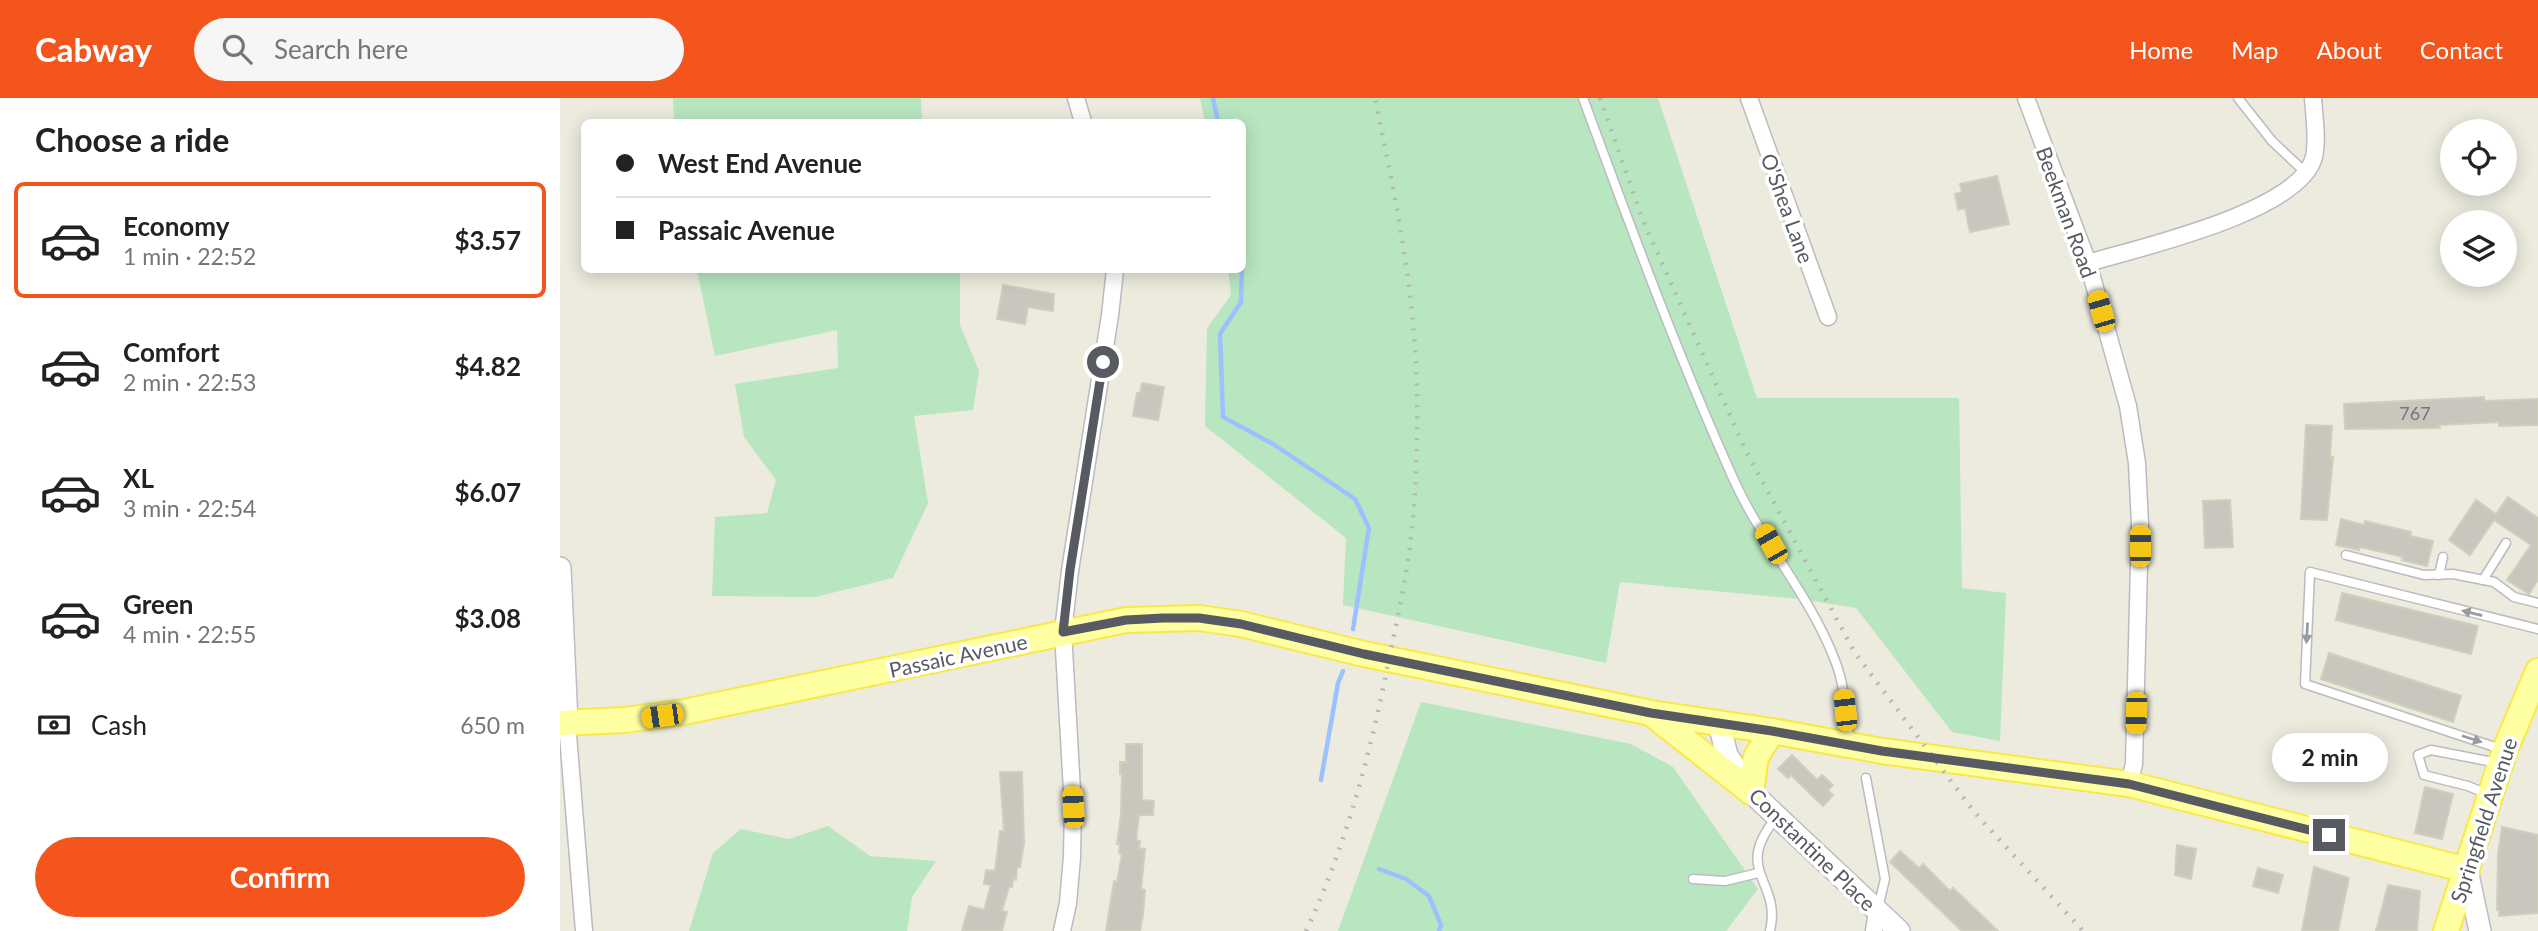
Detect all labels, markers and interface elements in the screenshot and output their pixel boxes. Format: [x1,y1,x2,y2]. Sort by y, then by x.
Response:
search box [194,18,684,81]
text: Cabway [35,29,152,69]
icon: search [218,30,256,68]
text: Search here [274,33,408,65]
text: Home [2129,35,2193,64]
text: Map [2231,35,2279,64]
text: About [2317,35,2382,64]
text: Contact [2420,35,2503,64]
map controls [2440,119,2517,287]
button: locate [2440,119,2517,196]
text: Choose a ride [35,120,229,159]
street label: Beekman Road [2032,143,2102,281]
text: West End Avenue [658,147,862,179]
street label: O'Shea Lane [1757,150,1819,266]
icon: car [39,209,102,272]
text: Economy [123,210,229,242]
button: layers [2440,210,2517,287]
text: Passaic Avenue [658,214,835,246]
text: $3.57 [455,224,521,256]
text: 1 min · 22:52 [123,242,256,270]
car [2086,288,2117,334]
icon: car [39,335,102,398]
text: Comfort [123,336,220,368]
route start [1087,346,1119,378]
text: $4.82 [455,350,521,382]
text: 2 min · 22:53 [123,368,256,396]
house number: 767 [2399,402,2431,424]
icon: car [39,461,102,524]
text: XL [123,462,154,494]
text: $6.07 [455,476,521,508]
text: 3 min · 22:54 [123,494,256,522]
car [1752,521,1791,567]
car [2130,525,2151,567]
icon: car [39,587,102,650]
text: Green [123,588,193,620]
text: $3.08 [455,602,521,634]
one-way arrow [2461,607,2483,618]
text: 4 min · 22:55 [123,620,256,648]
one-way arrow [2301,622,2312,644]
street label: Passaic Avenue [887,628,1029,682]
car [1833,688,1858,732]
car [2125,692,2148,734]
car [640,703,685,729]
icon: cash [35,706,73,744]
text: Cash [91,709,147,741]
text: 650 m [460,711,525,739]
callout: 2 min [2271,734,2387,782]
street label: Springfield Avenue [2444,734,2522,906]
one-way arrow [2461,734,2482,745]
text: 2 min [2301,743,2359,771]
street label: Constantine Place [1745,782,1881,916]
car [1062,785,1085,829]
route end [2313,819,2345,851]
button: Confirm [35,837,525,917]

